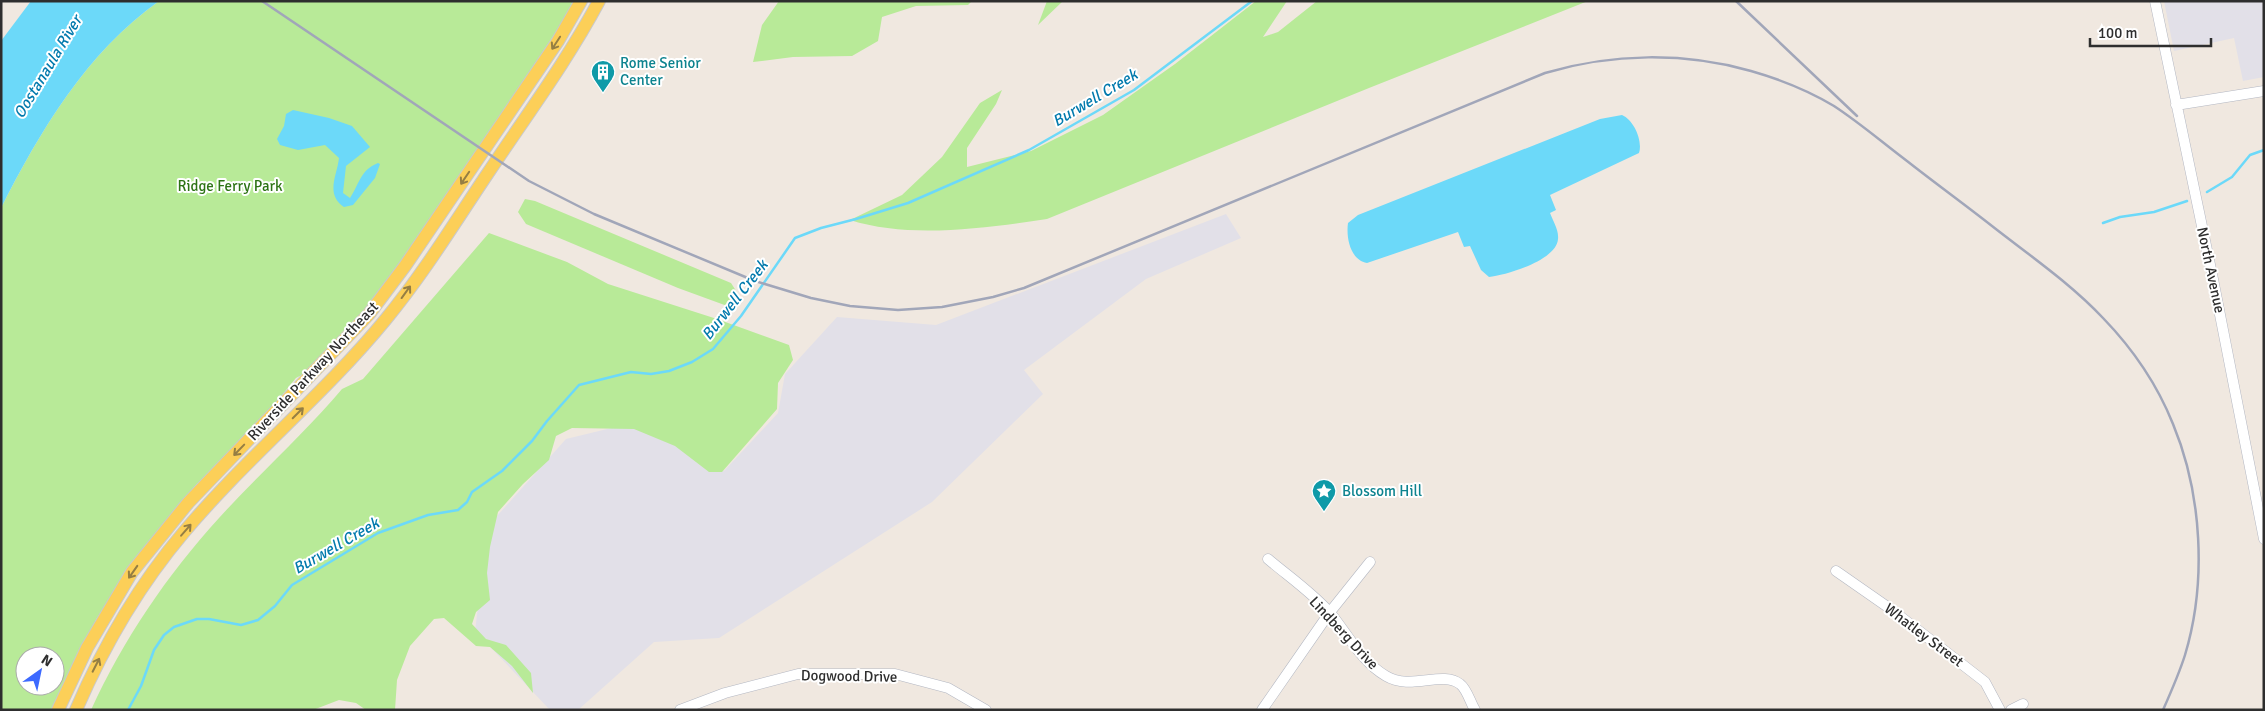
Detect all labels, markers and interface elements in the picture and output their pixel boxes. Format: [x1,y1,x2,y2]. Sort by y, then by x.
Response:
water label: Oostanaula River [9,10,88,122]
scale bar [2090,15,2211,47]
text: 100 m [2098,24,2138,42]
one-way arrow [551,36,562,50]
place label: Rome Senior Center [620,54,701,89]
building icon: Rome Senior Center [590,59,616,93]
water label: Burwell Creek [1049,64,1143,131]
one-way arrow [460,170,470,184]
park label: Ridge Ferry Park [177,177,283,195]
street label: North Avenue [2193,225,2229,315]
water label: Burwell Creek [698,254,774,344]
one-way arrow [401,286,412,299]
street label: Riverside Parkway Northeast [244,298,382,444]
one-way arrow [292,407,304,419]
one-way arrow [233,443,245,456]
place icon: Blossom Hill [1311,478,1337,512]
place label: Blossom Hill [1342,482,1422,500]
water label: Burwell Creek [289,512,384,579]
one-way arrow [180,524,191,537]
one-way arrow [128,565,138,579]
street label: Lindberg Drive [1306,593,1382,673]
street label: Whatley Street [1881,599,1967,671]
north arrow [15,646,65,696]
text: N [38,651,56,670]
one-way arrow [91,658,101,673]
street label: Dogwood Drive [801,666,897,686]

